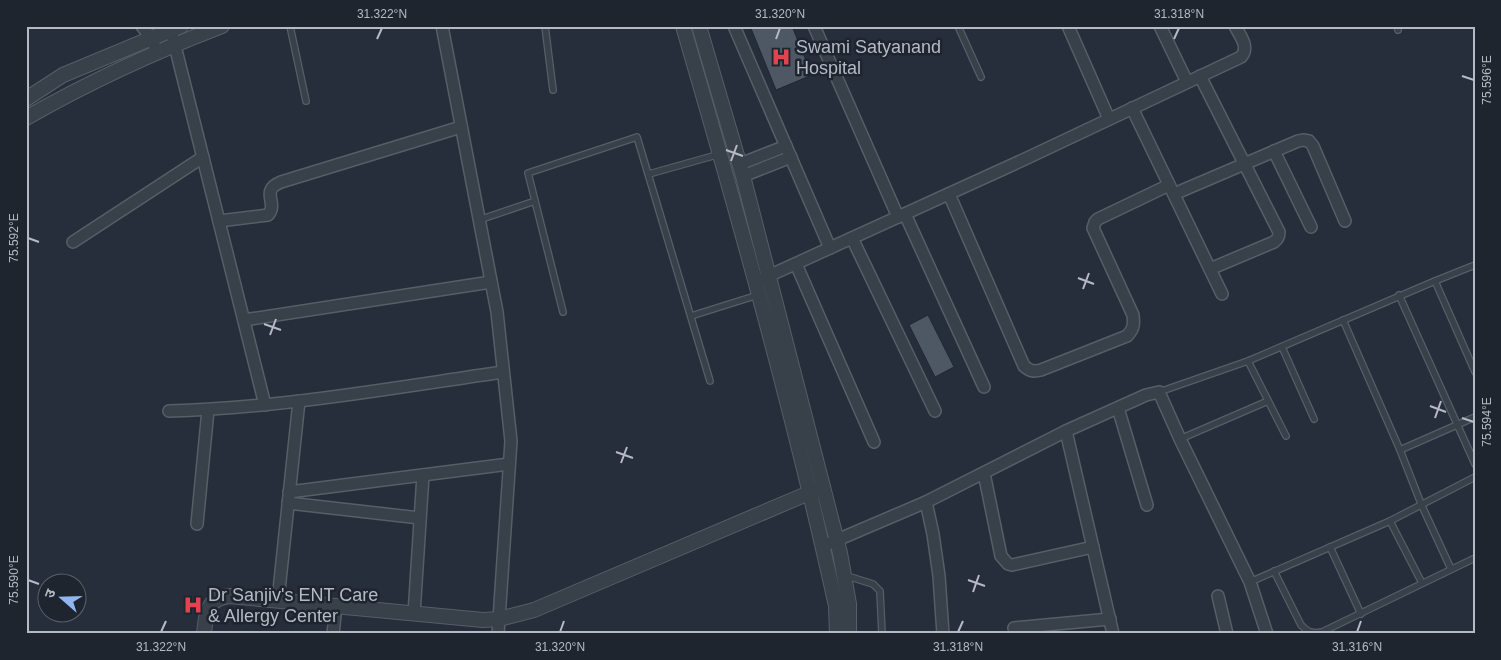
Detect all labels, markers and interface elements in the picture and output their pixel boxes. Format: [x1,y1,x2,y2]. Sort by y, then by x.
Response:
text: 31.322°N [357,7,407,21]
text: 31.320°N [755,7,805,21]
text: 31.318°N [1154,7,1204,21]
place label: Swami Satyanand Hospital [796,37,941,78]
hospital icon: Swami Satyanand Hospital [770,46,792,68]
text: 75.596°E [1480,55,1494,105]
text: 75.592°E [7,213,21,263]
text: 75.594°E [1480,397,1494,447]
text: 75.590°E [7,555,21,605]
north arrow [38,572,88,622]
place label: Dr Sanjiv's ENT Care & Allergy Center [208,585,378,626]
text: उ [41,586,59,600]
hospital icon: Dr Sanjiv's ENT Care & Allergy Center [182,594,204,616]
text: 31.322°N [136,640,186,654]
text: 31.320°N [535,640,585,654]
text: 31.318°N [933,640,983,654]
text: 31.316°N [1332,640,1382,654]

